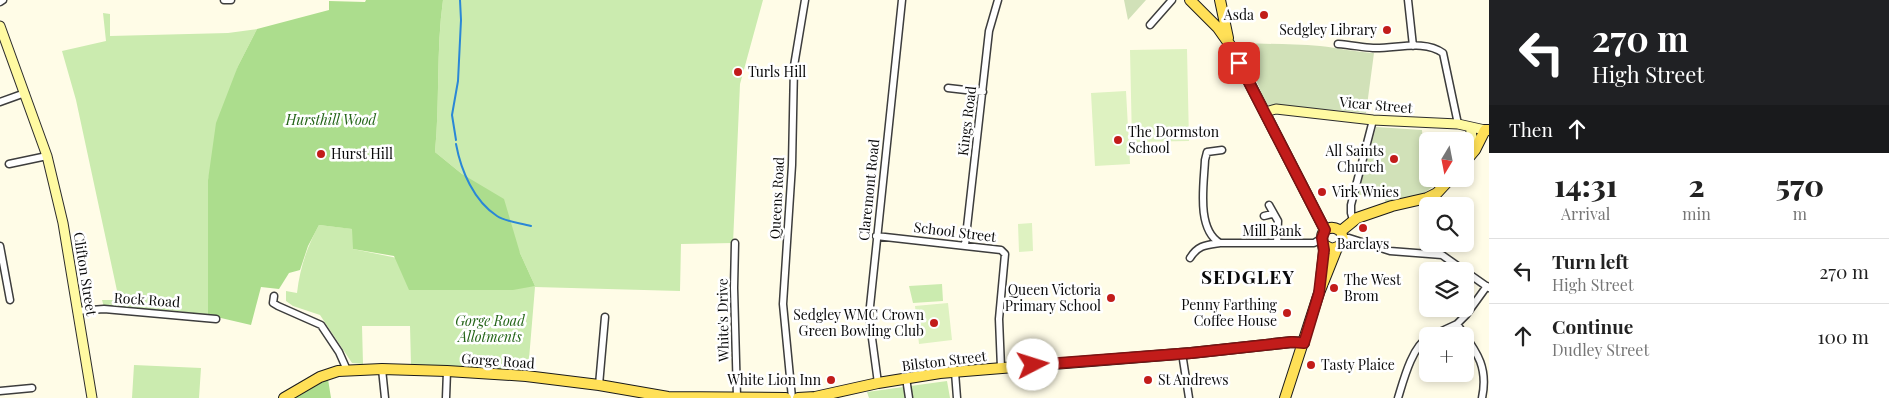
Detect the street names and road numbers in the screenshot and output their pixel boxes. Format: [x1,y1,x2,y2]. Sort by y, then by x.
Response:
street label: Kings Road [953,85,980,157]
street label: Vicar Street [1338,92,1414,117]
street label: Claremont Road [854,138,883,242]
street label: Queens Road [765,156,788,240]
street label: School Street [913,217,998,246]
street label: Mill Bank [1242,221,1302,240]
street label: Clifton Street [70,231,102,318]
street label: White's Drive [712,278,733,363]
street label: Rock Road [113,288,181,311]
street label: Bilston Street [901,346,988,375]
street label: Gorge Road [461,348,535,373]

